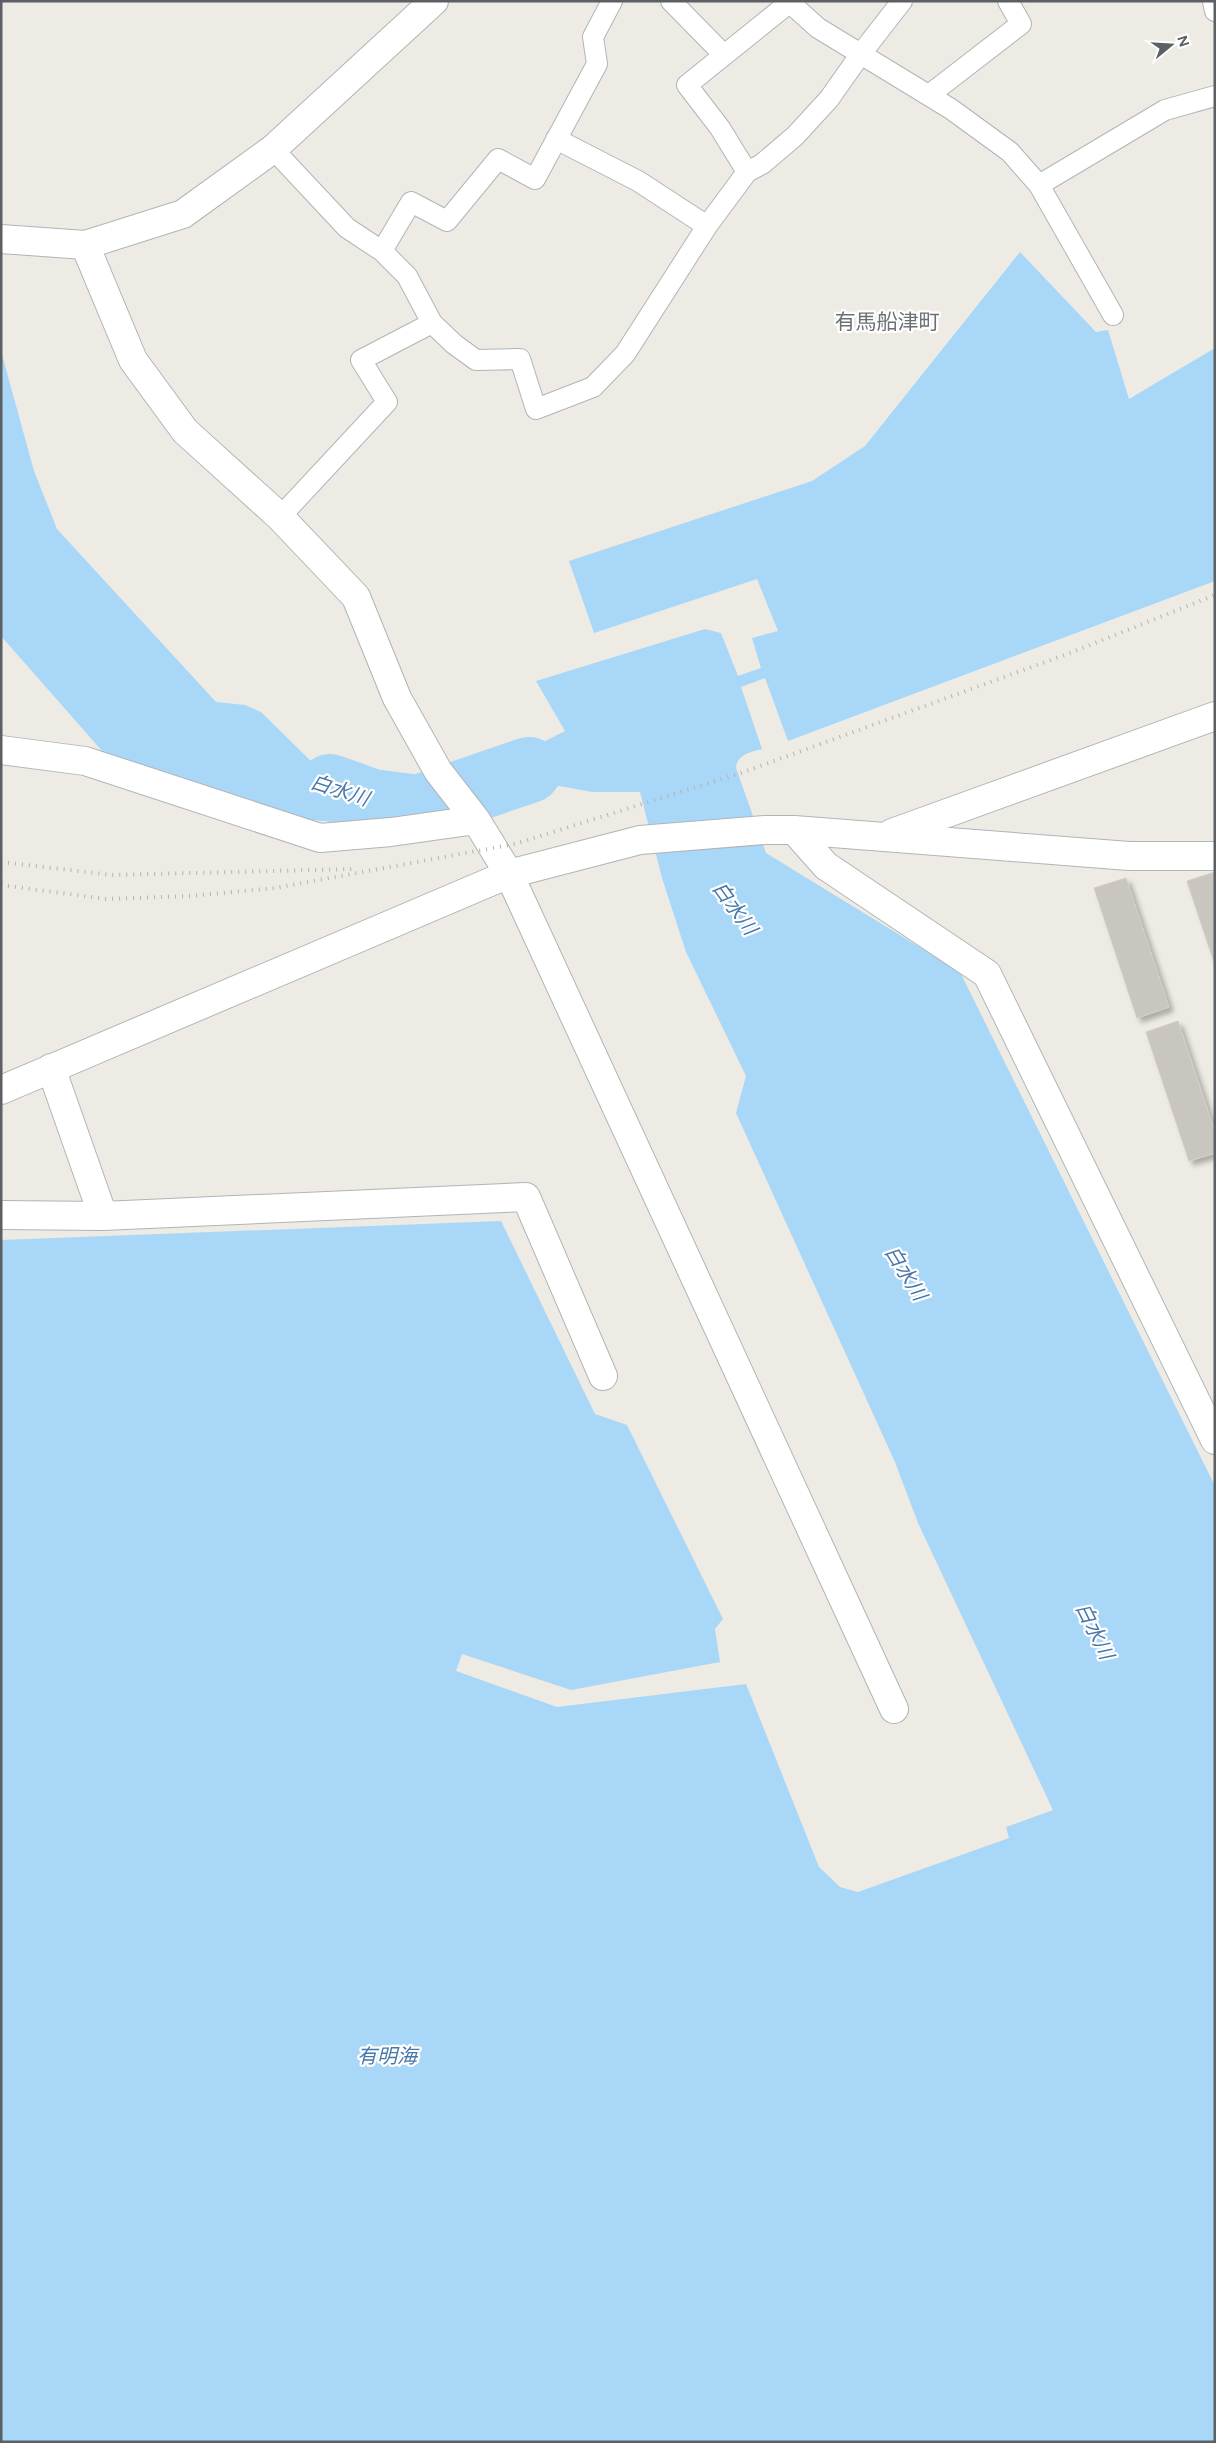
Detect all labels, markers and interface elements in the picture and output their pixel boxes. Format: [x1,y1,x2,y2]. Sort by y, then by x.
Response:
north arrow [1146,20,1196,70]
text: N [1173,33,1193,49]
district label: 有馬船津町 [835,309,940,334]
water label: 白水川 [308,769,374,811]
water label: 白水川 [708,877,764,941]
water label: 白水川 [880,1241,933,1306]
water label: 白水川 [1071,1599,1120,1665]
water label: 有明海 [357,2044,420,2068]

